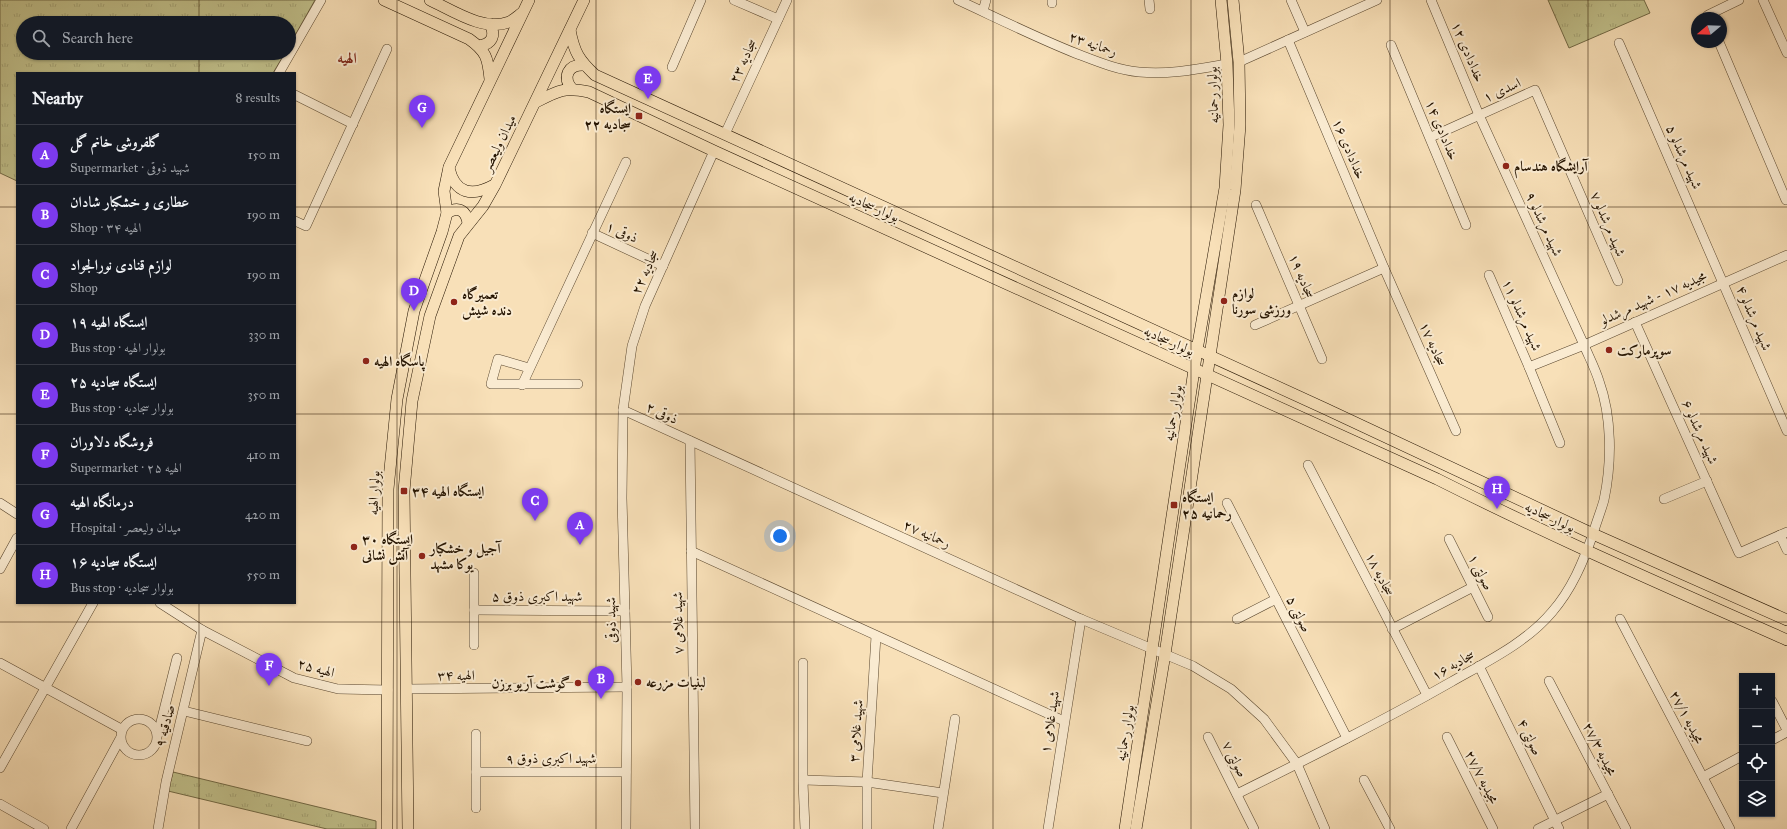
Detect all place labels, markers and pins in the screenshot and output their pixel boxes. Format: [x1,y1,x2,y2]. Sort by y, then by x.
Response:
pin: E [635,66,661,99]
pin: G [409,95,435,128]
place label: ایستگاه سجادیه ۲۲ [584,99,631,133]
marker: ایستگاه سجادیه ۲۲ [634,111,644,121]
place label: آرایشگاه هندسام [1514,157,1590,179]
marker: آرایشگاه هندسام [1501,161,1511,171]
pin: D [401,278,427,311]
place label: تعمیرگاه دنده شیش [462,285,512,320]
place label: لوازم ورزشی سورنا [1232,285,1291,319]
marker: لوازم ورزشی سورنا [1219,296,1229,306]
marker: تعمیرگاه دنده شیش [449,297,459,307]
place label: سوپرمارکت [1617,342,1672,360]
marker: سوپرمارکت [1604,345,1614,355]
place label: پاسگاه الهیه [374,352,426,372]
marker: پاسگاه الهیه [361,356,371,366]
pin: H [1484,476,1510,509]
place label: ایستگاه الهیه ۳۴ [412,482,484,500]
marker: ایستگاه الهیه ۳۴ [399,486,409,496]
pin: C [522,488,548,521]
place label: ایستگاه رحمانیه ۲۵ [1182,488,1232,522]
marker: ایستگاه رحمانیه ۲۵ [1169,500,1179,510]
pin: A [567,512,593,545]
place label: ایستگاه ۳۰ آتش نشانی [361,530,413,565]
place label: آجیل و خشکبار یوکا مشهد [428,540,502,574]
marker: ایستگاه ۳۰ آتش نشانی [349,542,359,552]
marker: آجیل و خشکبار یوکا مشهد [417,551,427,561]
pin: F [256,653,282,686]
pin: B [588,666,614,699]
place label: لبنیات مزرعه [646,674,706,692]
place label: گوشت آریو برزن [491,675,570,692]
marker: لبنیات مزرعه [633,677,643,687]
marker: گوشت آریو برزن [573,678,583,688]

